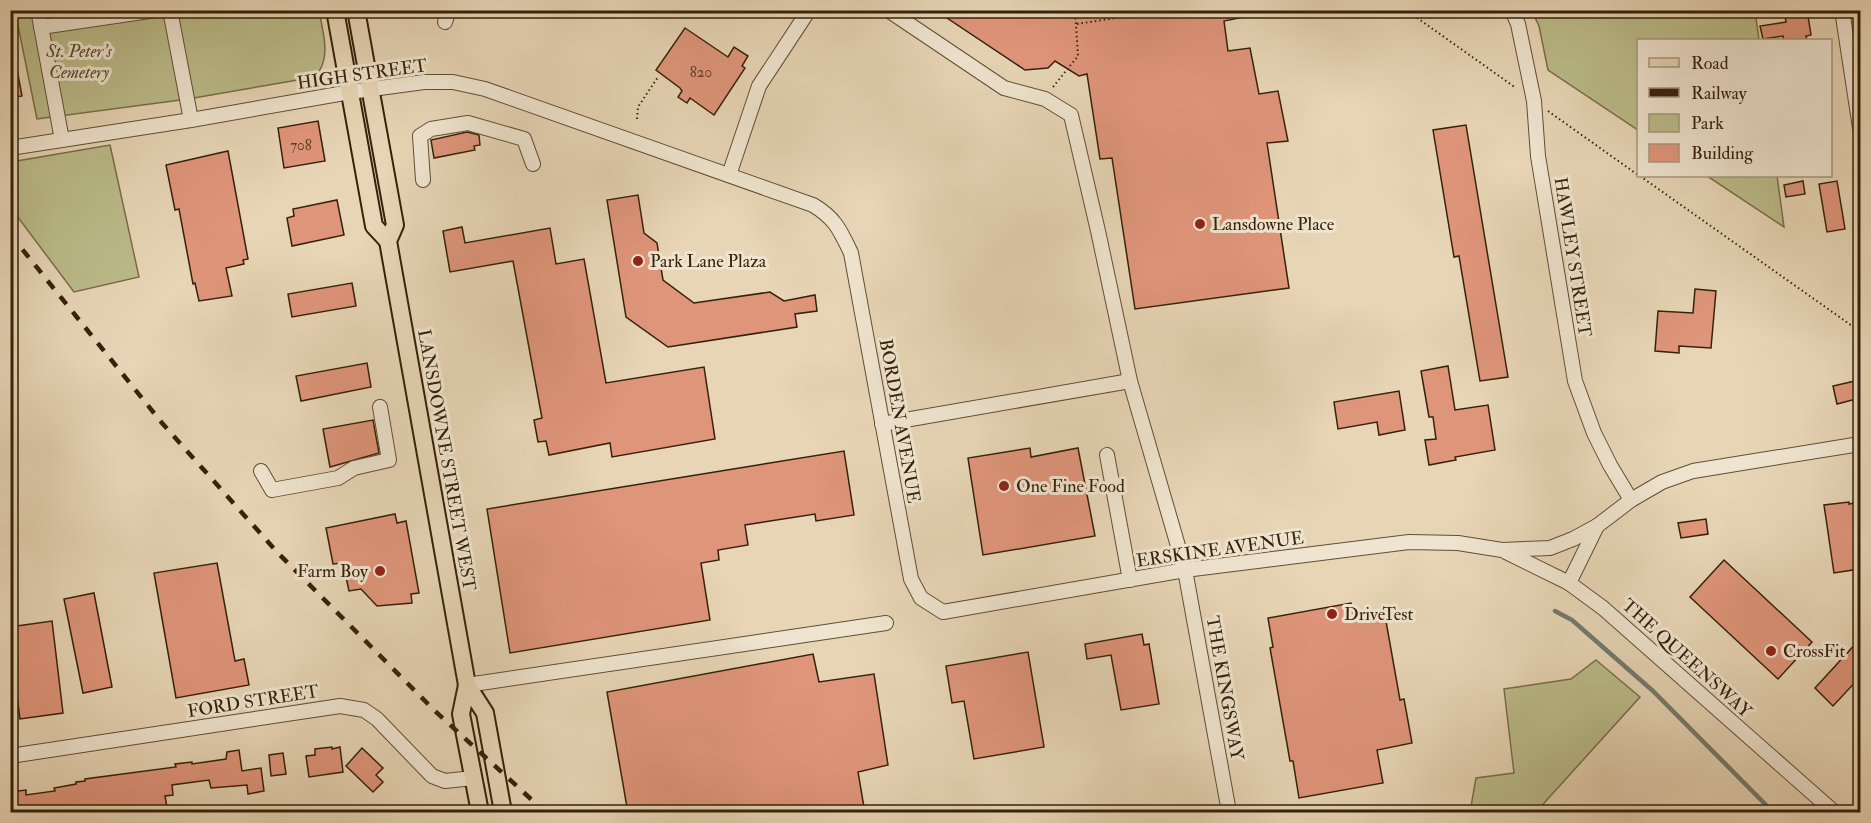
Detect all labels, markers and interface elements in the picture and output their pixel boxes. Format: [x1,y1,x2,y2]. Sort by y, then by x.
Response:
legend [1637,39,1832,177]
park label: St. Peter's Cemetery [45,40,113,84]
text: Road [1691,52,1729,75]
street label: HIGH STREET [296,54,429,95]
house number: 820 [690,63,712,82]
text: Railway [1691,82,1748,105]
text: Park [1691,112,1724,135]
house number: 708 [290,136,312,155]
text: Building [1691,142,1754,165]
street label: HAWLEY STREET [1549,176,1597,339]
place label: Lansdowne Place [1212,213,1335,236]
marker: Lansdowne Place [1193,217,1207,231]
place label: Park Lane Plaza [650,250,767,273]
marker: Park Lane Plaza [631,254,645,268]
street label: LANSDOWNE STREET WEST [412,328,481,593]
street label: BORDEN AVENUE [874,337,925,505]
place label: One Fine Food [1016,475,1125,498]
marker: One Fine Food [997,479,1011,493]
street label: ERSKINE AVENUE [1135,526,1305,573]
place label: Farm Boy [297,560,369,583]
marker: Farm Boy [373,564,387,578]
street label: THE QUEENSWAY [1617,594,1757,723]
place label: DriveTest [1344,603,1413,626]
marker: DriveTest [1325,607,1339,621]
street label: THE KINGSWAY [1200,614,1249,763]
place label: CrossFit [1783,640,1845,663]
marker: CrossFit [1764,644,1778,658]
street label: FORD STREET [186,680,321,723]

